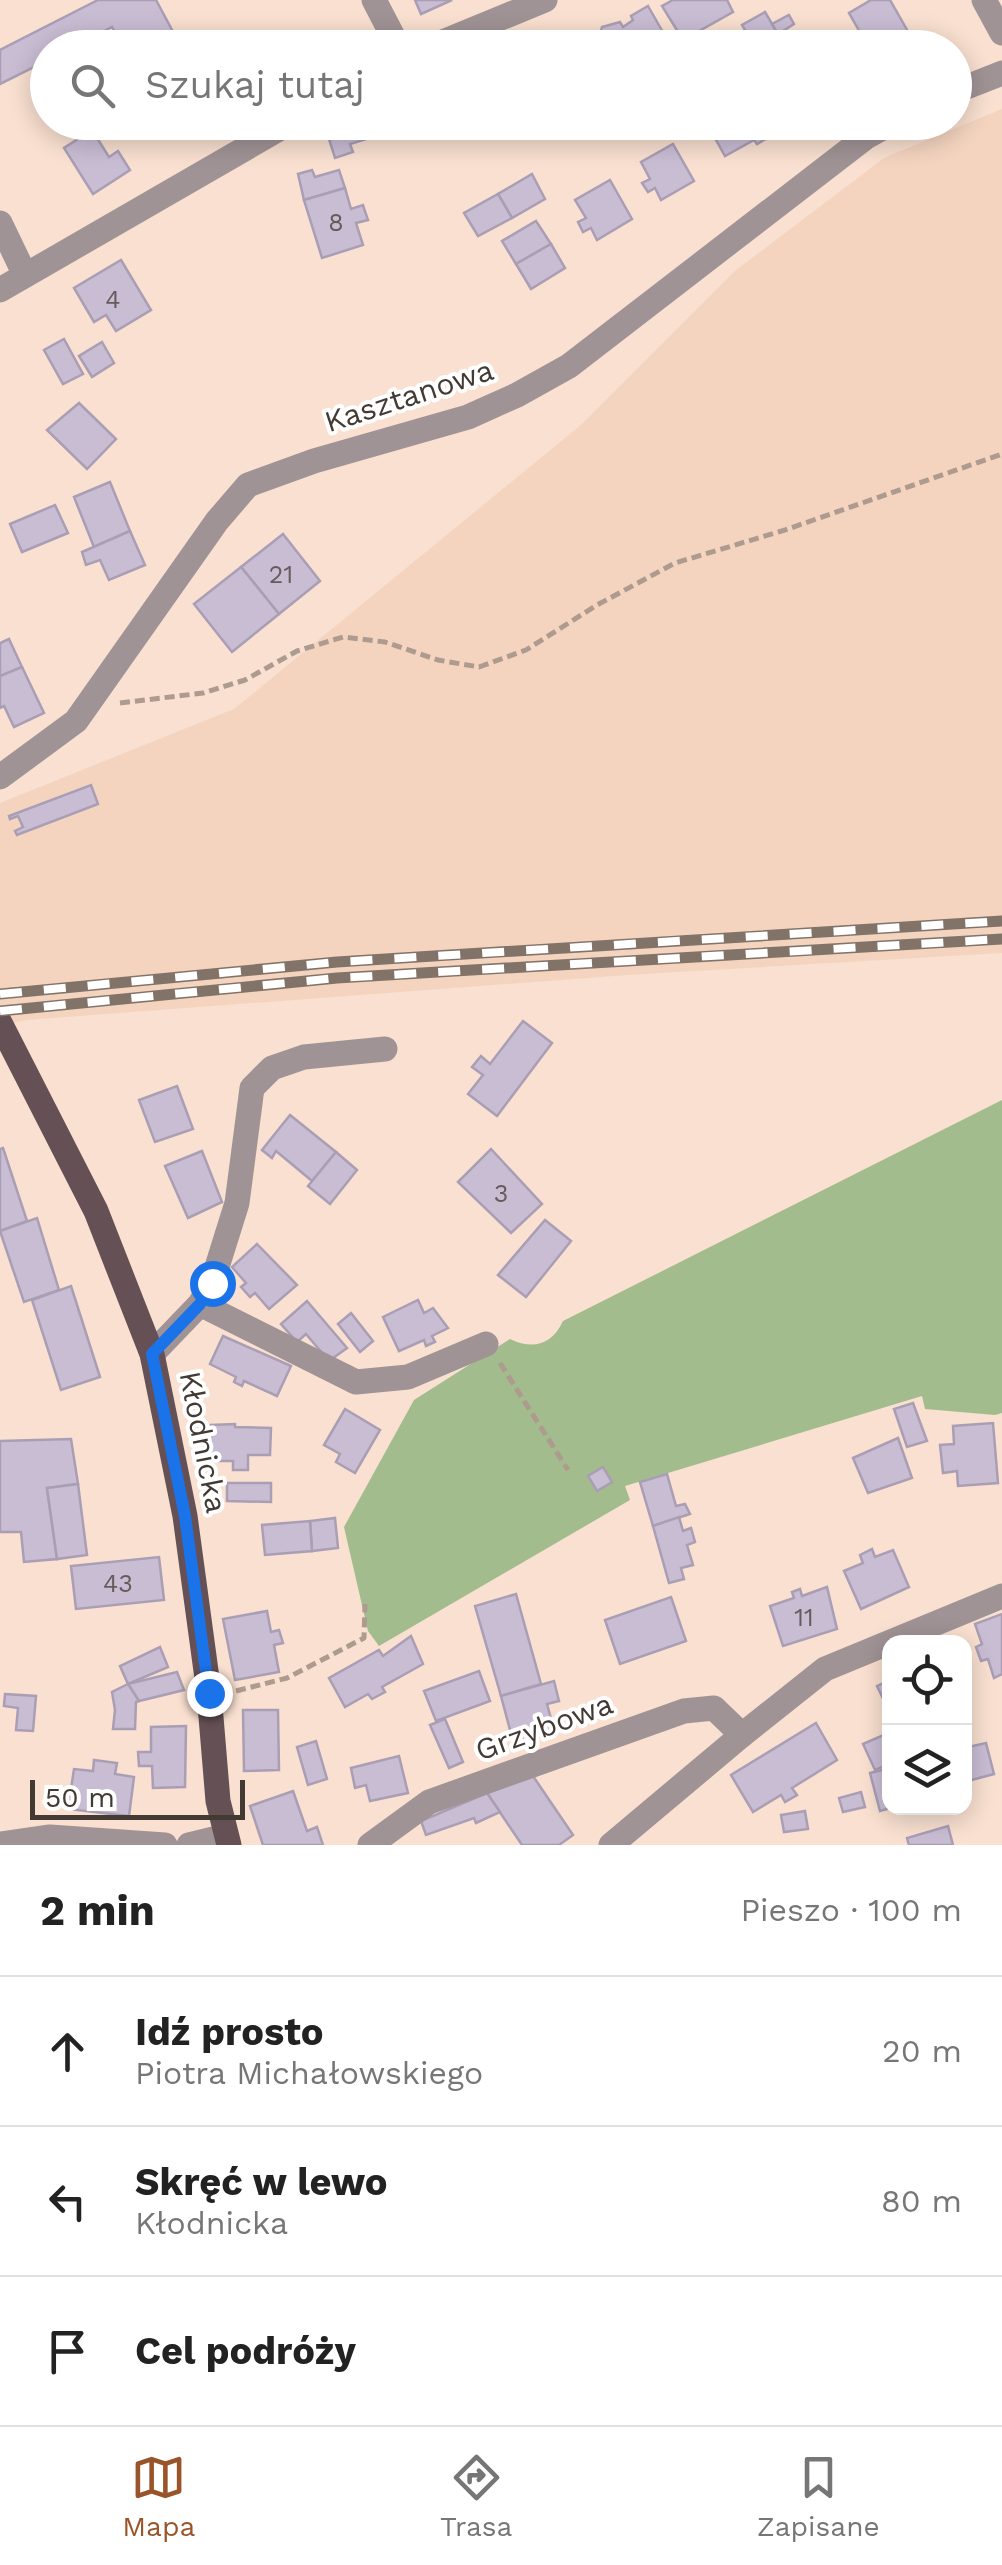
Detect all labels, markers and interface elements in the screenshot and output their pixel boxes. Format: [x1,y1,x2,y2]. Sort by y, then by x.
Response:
search box [30,30,972,140]
icon: search [65,58,120,113]
text: Szukaj tutaj [145,63,365,107]
house number: 8 [328,208,344,237]
house number: 4 [105,285,121,314]
street label: Kasztanowa [320,352,498,439]
house number: 21 [269,560,293,589]
house number: 3 [494,1179,508,1208]
route start [190,1261,236,1307]
street label: Kłodnicka [173,1368,234,1516]
house number: 43 [103,1569,133,1598]
house number: 11 [794,1603,814,1632]
map controls [882,1635,972,1815]
button: locate [882,1635,972,1725]
route end [187,1671,233,1717]
street label: Grzybowa [470,1686,617,1768]
button: layers [882,1725,972,1815]
scale bar [30,1775,245,1820]
text: 50 m [45,1781,115,1814]
text: 2 min [40,1886,155,1935]
text: Pieszo · 100 m [740,1891,962,1929]
text: Idź prosto [135,2010,324,2054]
icon: ahead [40,2024,95,2079]
text: 20 m [882,2032,962,2070]
text: Piotra Michałowskiego [135,2054,483,2092]
text: Skręć w lewo [135,2160,388,2204]
icon: left [40,2174,95,2229]
text: 80 m [881,2182,962,2220]
text: Kłodnicka [135,2204,288,2242]
icon: arrive [40,2324,95,2379]
text: Cel podróży [135,2329,356,2373]
tab: Mapa [122,2450,195,2543]
tab: Trasa [440,2450,512,2543]
tab: Zapisane [757,2450,880,2543]

